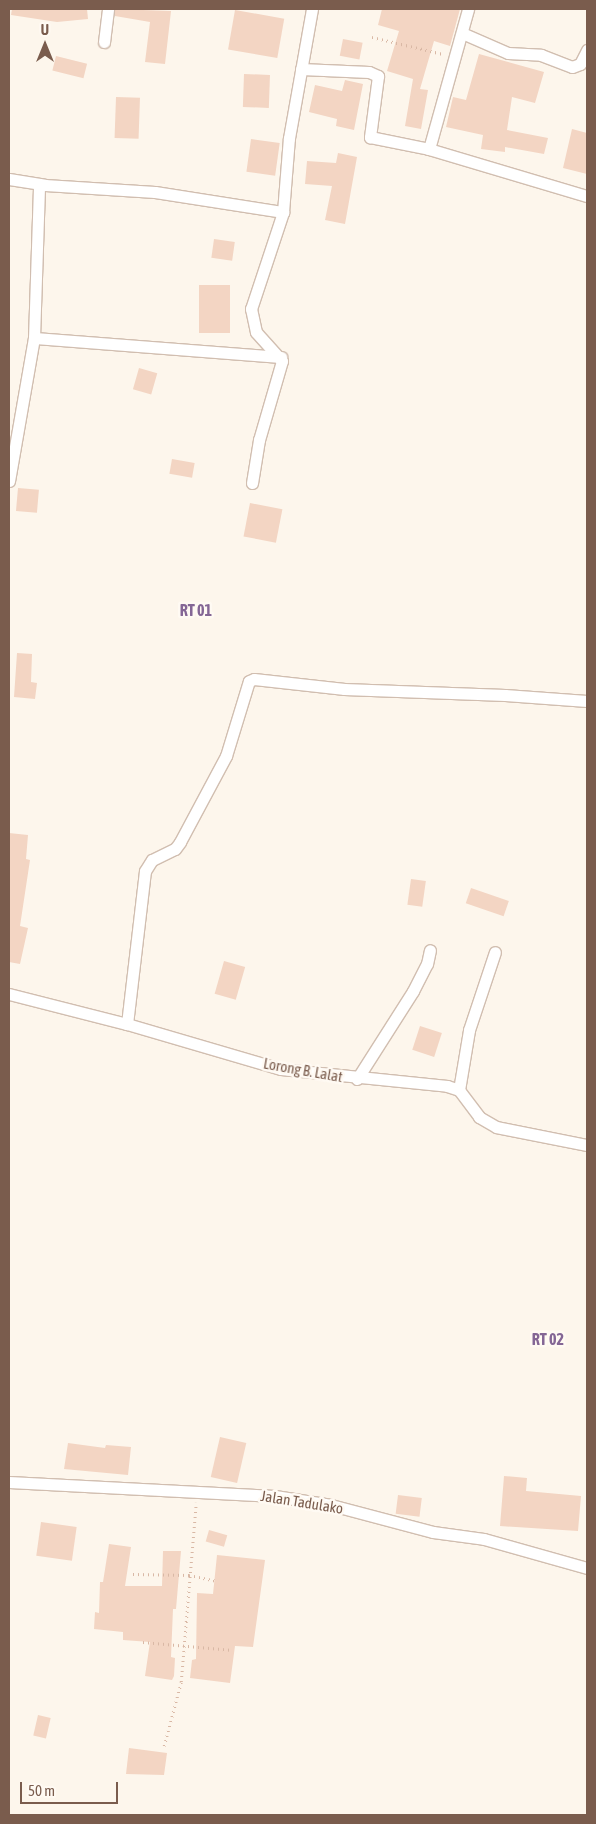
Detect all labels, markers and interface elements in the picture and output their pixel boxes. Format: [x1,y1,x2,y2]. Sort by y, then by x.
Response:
north arrow [20,20,70,70]
text: U [41,22,49,38]
district label: RT 01 [180,600,212,620]
street label: Lorong B. Lalat [262,1054,344,1086]
district label: RT 02 [532,1329,564,1349]
street label: Jalan Tadulako [259,1487,345,1517]
scale bar [22,1772,120,1804]
text: 50 m [28,1782,55,1799]

